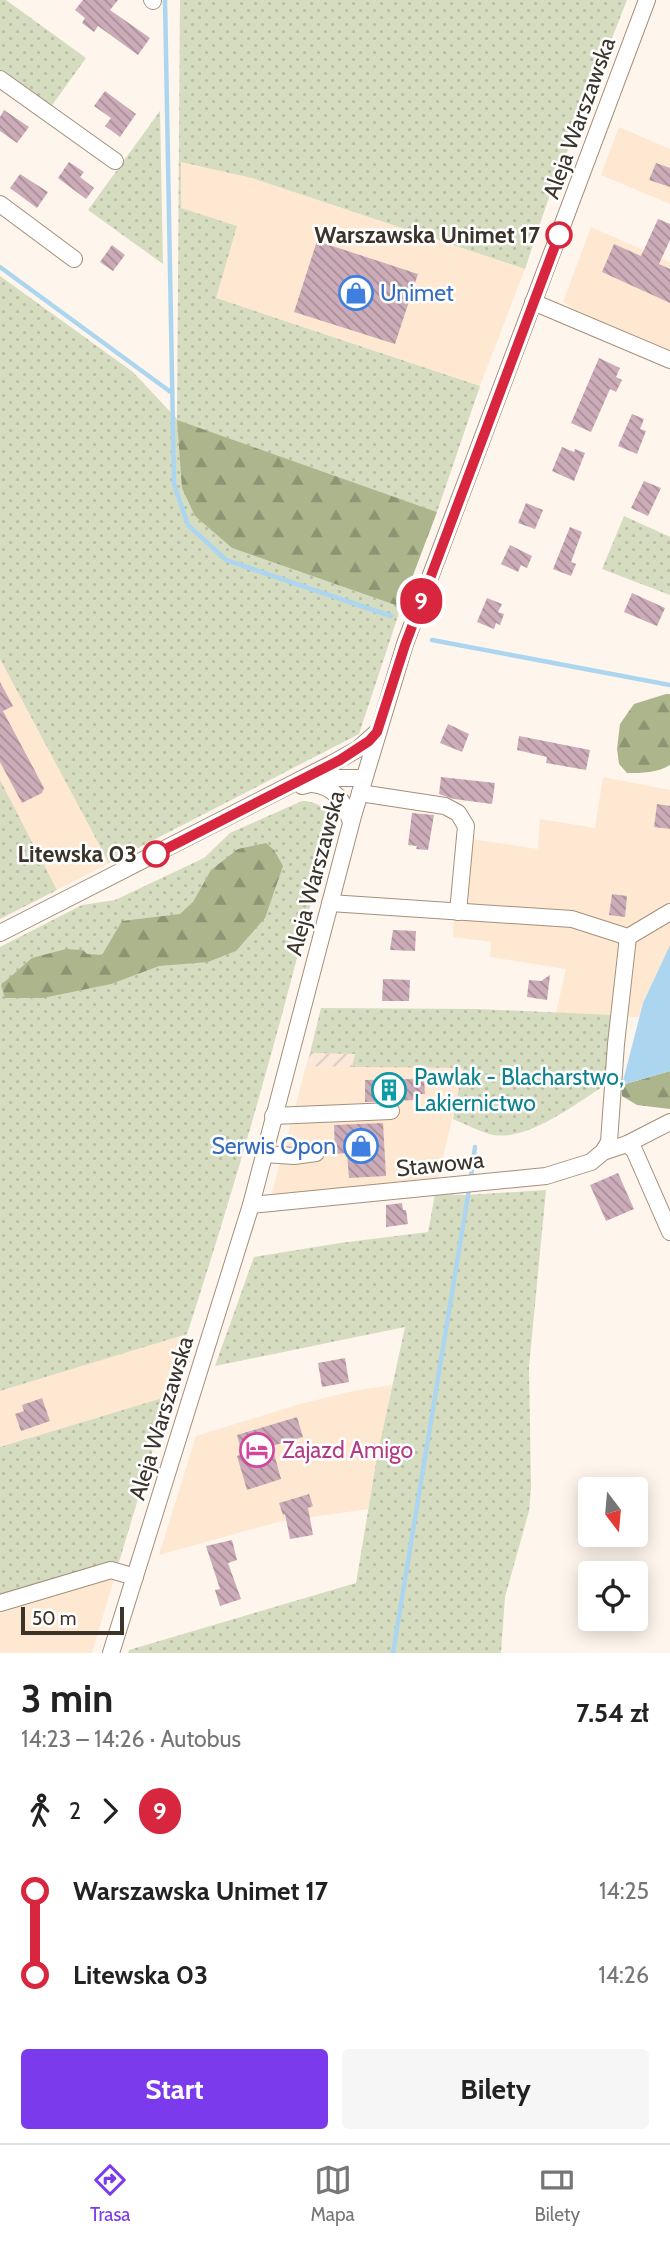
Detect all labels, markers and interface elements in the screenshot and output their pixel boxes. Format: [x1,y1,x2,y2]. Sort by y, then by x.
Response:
street label: Aleja Warszawska [537,33,621,203]
place label: Warszawska Unimet 17 [314,221,540,249]
marker: Warszawska Unimet 17 [546,222,572,248]
shop icon: Unimet [337,274,375,312]
place label: Unimet [380,279,454,307]
line badge: 9 [398,578,444,624]
text: 9 [414,586,428,615]
street label: Aleja Warszawska [279,787,351,959]
place label: Litewska 03 [17,840,137,868]
marker: Litewska 03 [143,841,169,867]
place label: Pawlak - Blacharstwo, Lakiernictwo [414,1063,624,1117]
building icon: Pawlak - Blacharstwo, Lakiernictwo [370,1071,408,1109]
shop icon: Serwis Opon [342,1127,380,1165]
place label: Serwis Opon [211,1132,336,1160]
street label: Stawowa [395,1145,485,1183]
street label: Aleja Warszawska [123,1333,199,1503]
hotel icon: Zajazd Amigo [238,1431,276,1469]
place label: Zajazd Amigo [282,1436,413,1464]
north arrow [578,1477,648,1547]
map controls [578,1477,648,1631]
button: locate [578,1561,648,1631]
scale bar [21,1604,124,1636]
text: 50 m [32,1607,76,1630]
text: 3 min [21,1675,113,1722]
text: 7.54 zł [576,1697,649,1729]
text: 14:23 – 14:26 · Autobus [21,1725,241,1753]
icon: walk [21,1792,59,1830]
icon: forward [91,1792,129,1830]
text: 9 [153,1796,167,1825]
text: 2 [69,1797,81,1825]
text: Warszawska Unimet 17 [73,1875,328,1907]
text: 14:25 [599,1877,649,1905]
text: Litewska 03 [73,1959,208,1991]
text: 14:26 [598,1961,649,1989]
button: Start [21,2049,328,2129]
button: Bilety [342,2049,649,2129]
tab: Trasa [90,2161,130,2226]
tab: Mapa [310,2161,355,2226]
tab: Bilety [535,2161,580,2226]

